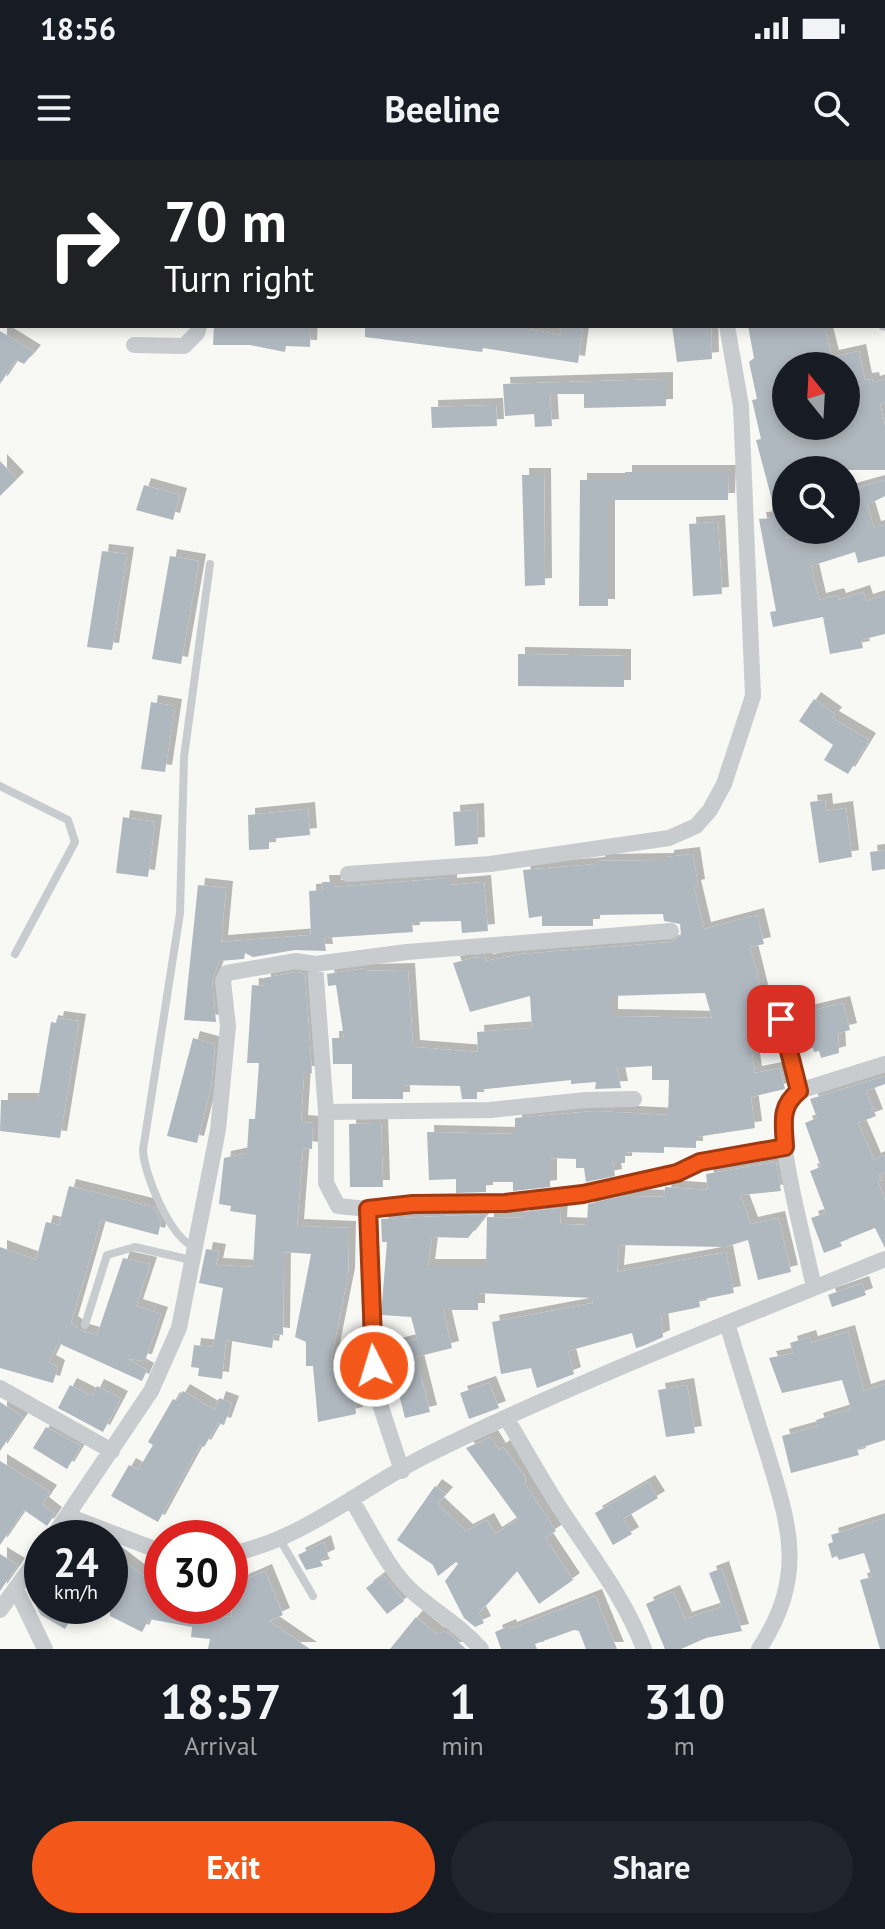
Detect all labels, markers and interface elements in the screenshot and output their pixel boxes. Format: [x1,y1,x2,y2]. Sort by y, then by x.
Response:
text: 18:56 [40,9,116,48]
text: Beeline [385,85,500,132]
icon: menu [32,86,76,130]
icon: search [809,86,853,130]
text: 70 m [164,185,287,257]
icon: right [32,192,136,296]
text: Turn right [164,255,314,302]
north arrow [772,352,860,440]
map controls [772,352,860,544]
button: search [772,456,860,544]
pin [747,985,815,1053]
icon: arrive [759,997,803,1041]
position arrow [332,1324,416,1408]
speed limit sign: 30 [144,1520,248,1624]
text: 24 [53,1536,99,1588]
text: km/h [54,1579,98,1605]
text: 18:57 [160,1670,282,1732]
text: 1 [449,1670,476,1732]
text: 310 [644,1670,725,1732]
text: Arrival [184,1729,257,1762]
text: min [441,1729,484,1762]
text: m [674,1729,695,1762]
button: Exit [32,1821,435,1913]
button: Share [451,1821,853,1913]

